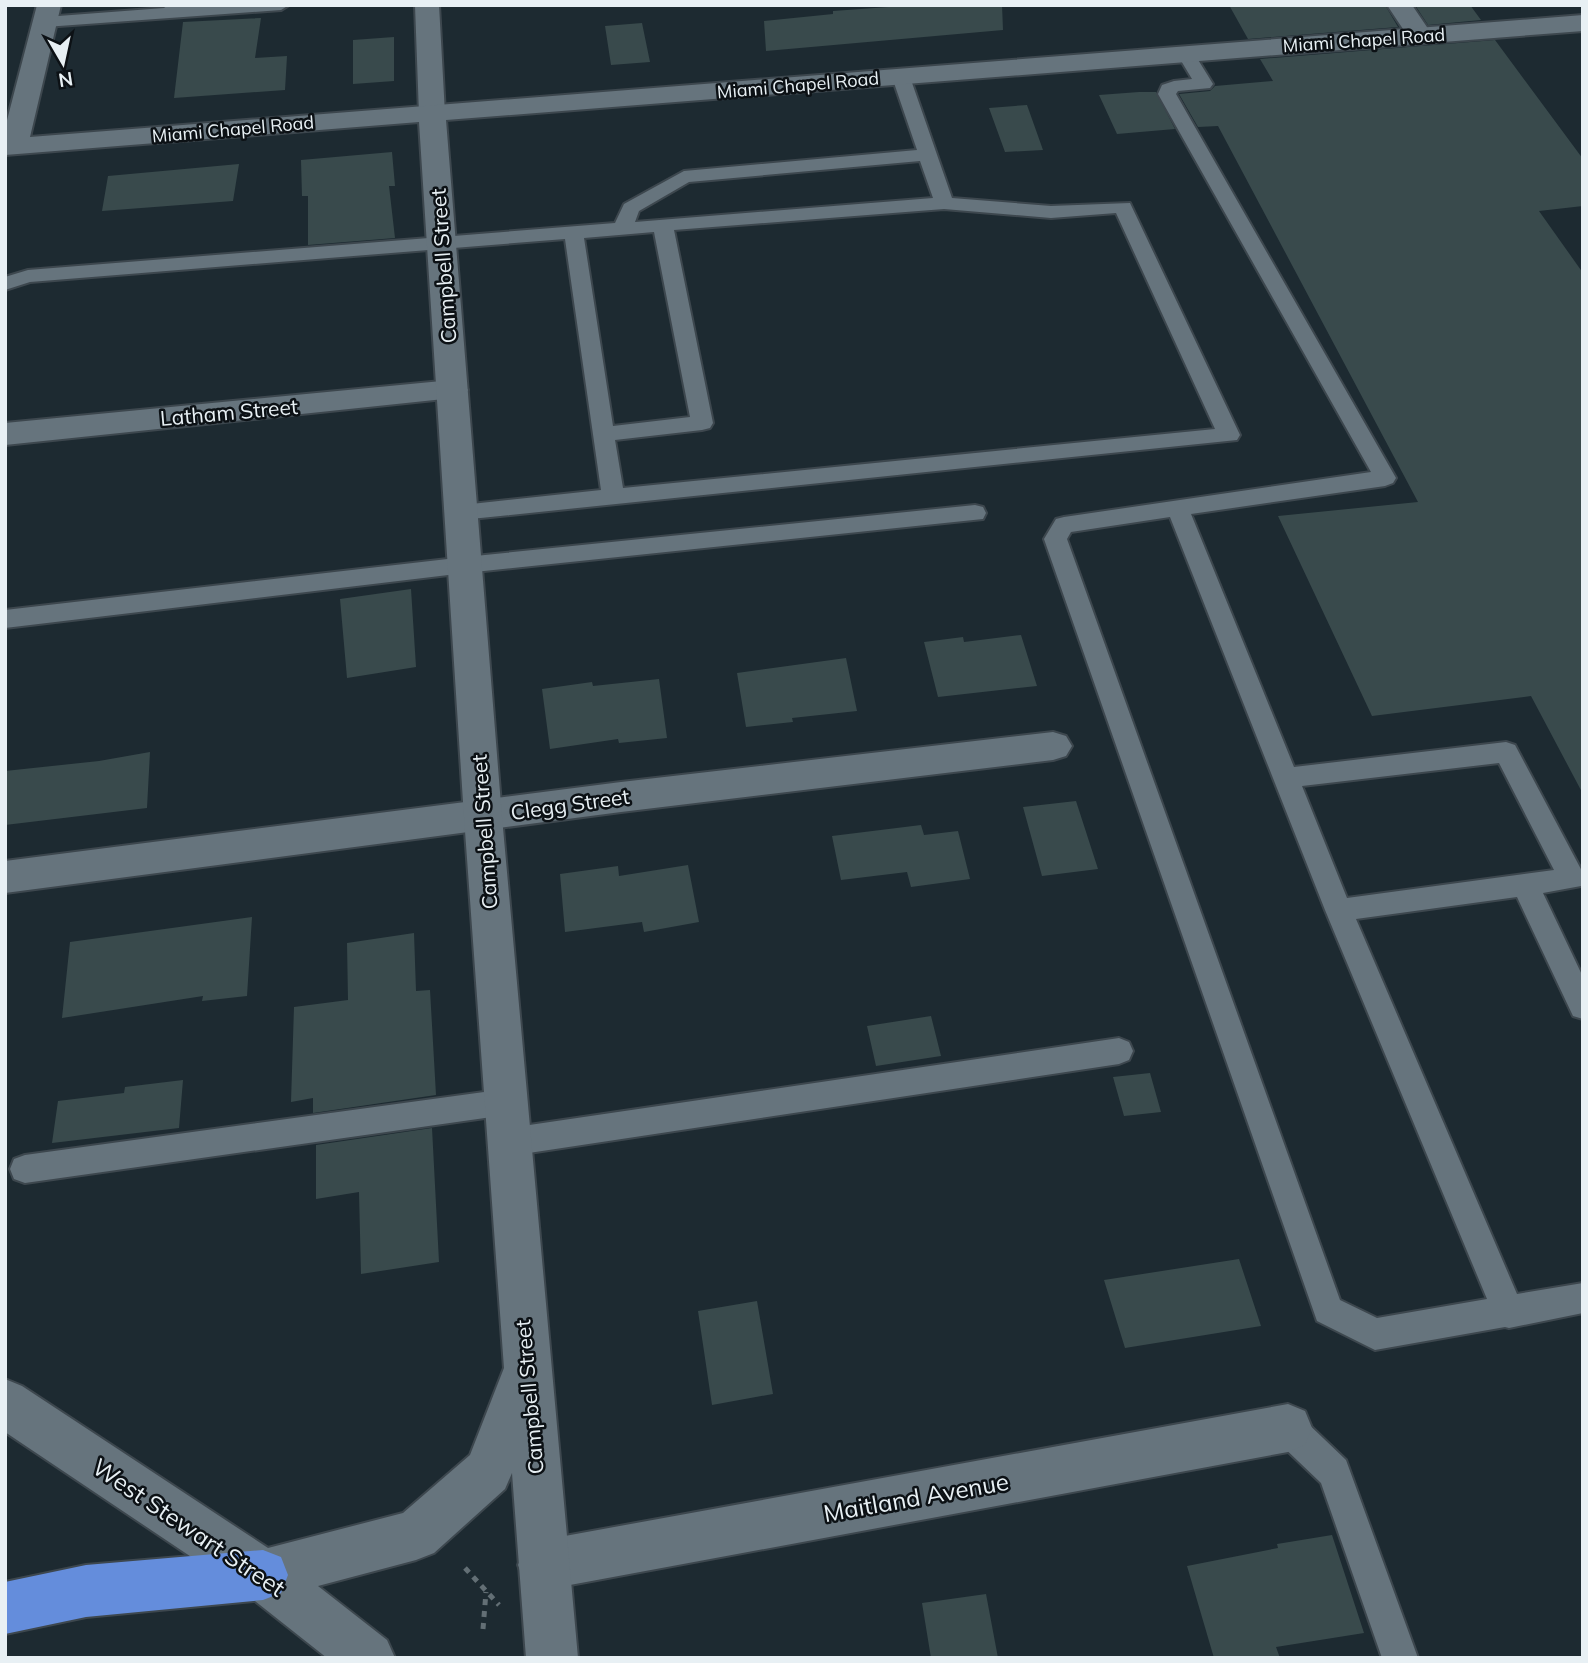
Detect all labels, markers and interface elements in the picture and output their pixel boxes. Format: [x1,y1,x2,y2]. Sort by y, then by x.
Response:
street label: Miami Chapel Road [1282,23,1446,57]
north arrow [28,28,98,98]
street label: Miami Chapel Road [716,66,880,104]
text: N [57,67,75,93]
street label: Miami Chapel Road [151,110,315,148]
street label: Campbell Street [425,188,461,344]
street label: Latham Street [159,393,299,431]
street label: Campbell Street [466,754,502,910]
street label: Clegg Street [509,783,631,825]
street label: Campbell Street [509,1319,549,1475]
street label: West Stewart Street [87,1451,291,1603]
street label: Maitland Avenue [821,1466,1011,1528]

